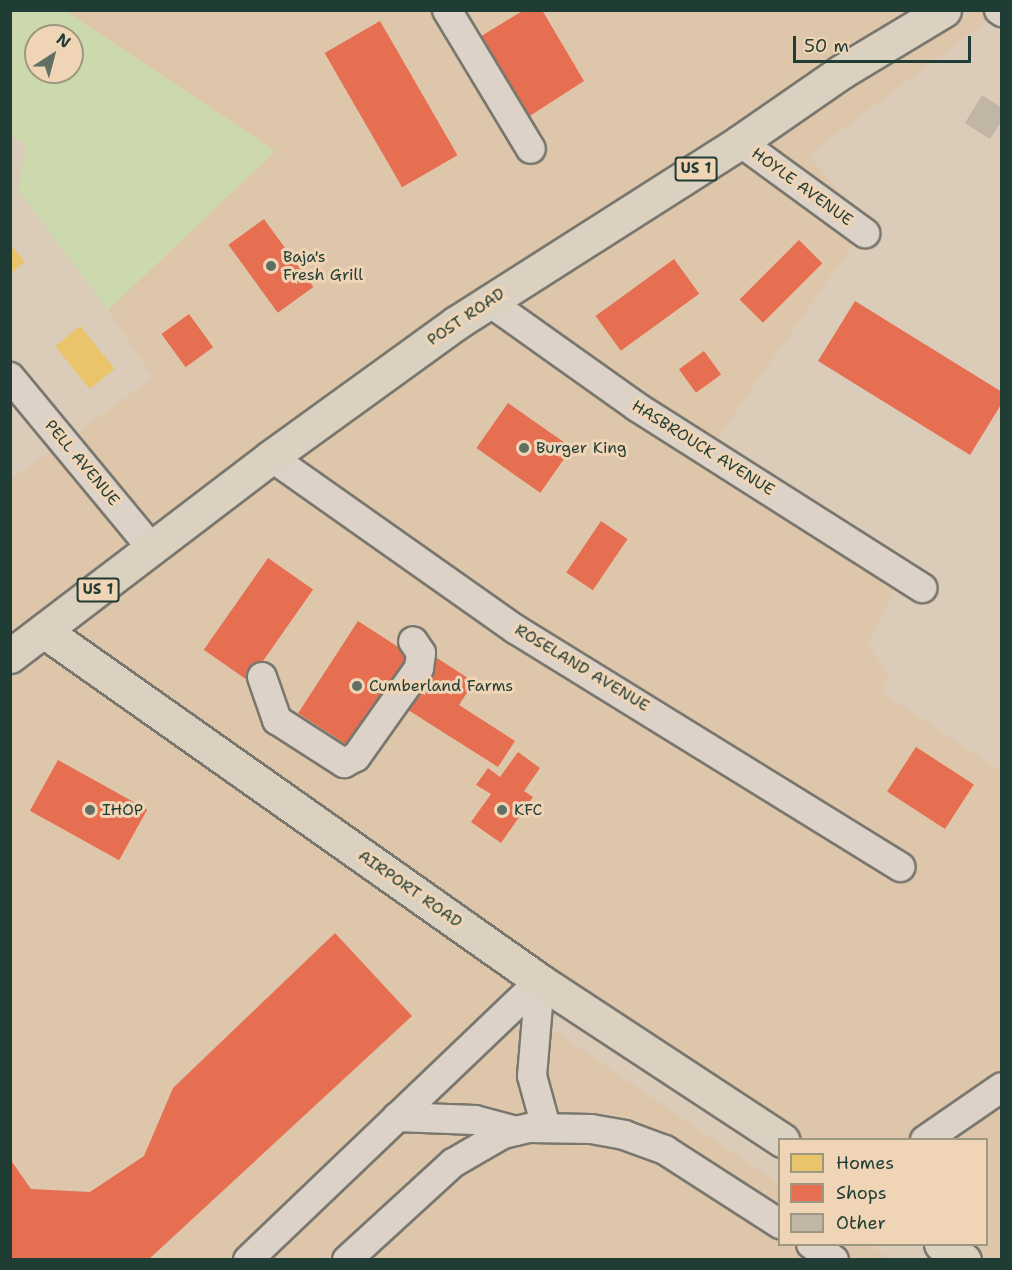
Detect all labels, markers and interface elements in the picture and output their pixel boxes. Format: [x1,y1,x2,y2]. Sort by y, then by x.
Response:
north arrow [24,24,84,84]
scale bar [796,24,974,62]
text: N [52,28,75,53]
text: 50 m [804,34,849,58]
street label: HOYLE AVENUE [748,144,856,230]
road number: US 1 [674,157,718,181]
place label: Baja's Fresh Grill [283,247,363,285]
marker: Baja's Fresh Grill [264,259,278,273]
street label: POST ROAD [424,284,508,350]
street label: HASBROUCK AVENUE [628,396,778,500]
street label: PELL AVENUE [41,416,123,510]
place label: Burger King [536,438,627,458]
marker: Burger King [517,441,531,455]
road number: US 1 [76,578,120,602]
street label: ROSELAND AVENUE [511,620,653,716]
place label: Cumberland Farms [369,676,513,696]
marker: Cumberland Farms [350,679,364,693]
place label: IHOP [102,800,143,820]
place label: KFC [514,800,542,820]
marker: IHOP [83,803,97,817]
marker: KFC [495,803,509,817]
street label: AIRPORT ROAD [354,846,466,932]
legend [778,1138,988,1246]
text: Homes [836,1151,894,1175]
text: Shops [836,1181,887,1205]
text: Other [836,1211,886,1235]

